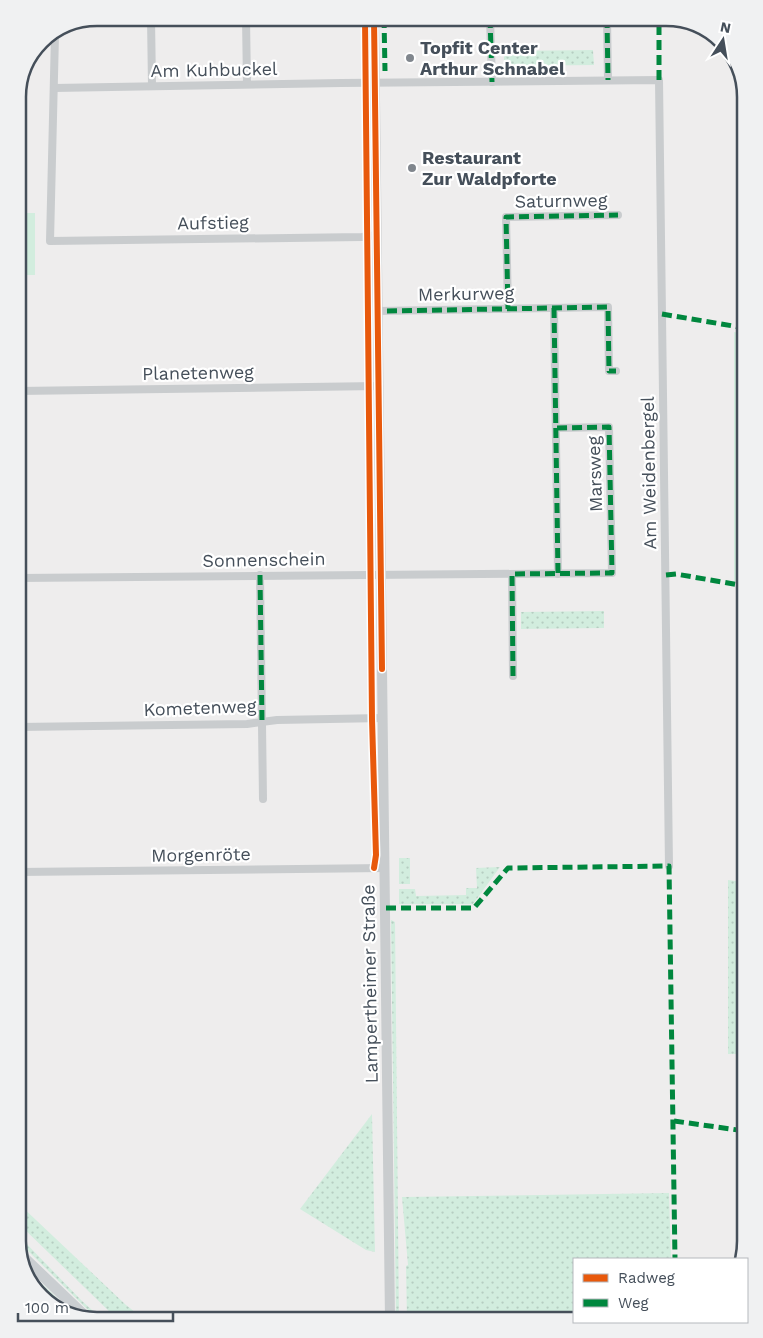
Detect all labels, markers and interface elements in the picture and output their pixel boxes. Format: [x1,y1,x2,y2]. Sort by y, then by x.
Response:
north arrow [698,15,748,65]
text: N [719,18,732,36]
place label: Topfit Center Arthur Schnabel [420,37,565,79]
marker: Topfit Center Arthur Schnabel [404,52,416,64]
street label: Am Kuhbuckel [150,58,278,81]
place label: Restaurant Zur Waldpforte [422,147,557,189]
marker: Restaurant Zur Waldpforte [406,162,418,174]
street label: Saturnweg [514,189,608,212]
street label: Aufstieg [177,211,249,234]
street label: Merkurweg [418,282,515,305]
street label: Planetenweg [142,361,254,384]
street label: Am Weidenbergel [637,396,660,550]
street label: Marsweg [583,435,606,512]
street label: Sonnenschein [202,548,326,571]
street label: Kometenweg [143,695,257,720]
street label: Morgenröte [151,843,251,866]
street label: Lampertheimer Straße [357,884,382,1084]
legend [573,1258,748,1323]
text: Radweg [618,1269,675,1287]
scale bar [18,1290,172,1322]
text: Weg [618,1294,649,1312]
text: 100 m [25,1299,69,1317]

